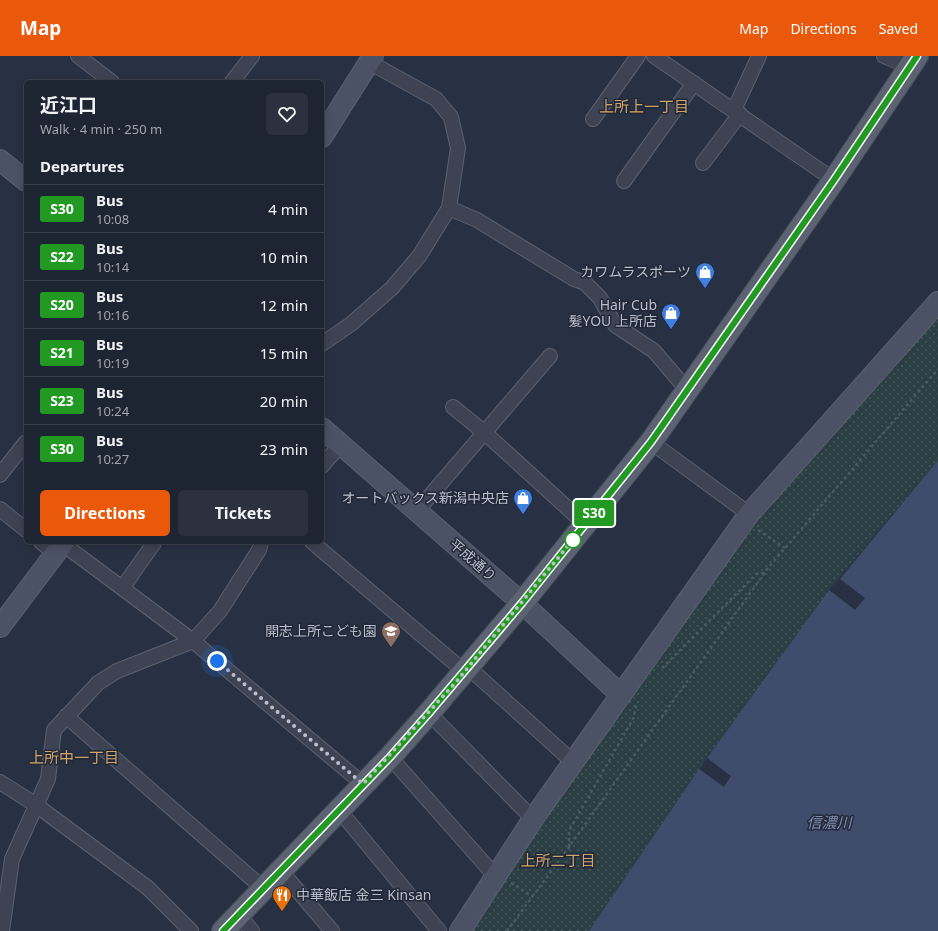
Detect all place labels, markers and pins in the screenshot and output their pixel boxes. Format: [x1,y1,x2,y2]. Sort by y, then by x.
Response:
shop icon: カワムラスポーツ [694,261,716,289]
place label: カワムラスポーツ [580,262,691,281]
place label: Hair Cub 髪YOU 上所店 [569,295,657,330]
shop icon: Hair Cub 髪YOU 上所店 [660,302,682,330]
shop icon: オートバックス新潟中央店 [512,487,534,515]
place label: オートバックス新潟中央店 [341,488,509,507]
unlabelled marker [564,531,582,549]
school or university icon: 開志上所こども園 [380,620,402,648]
place label: 開志上所こども園 [265,621,377,640]
restaurant icon: 中華飯店 金三 Kinsan [271,884,293,912]
place label: 中華飯店 金三 Kinsan [296,885,431,904]

